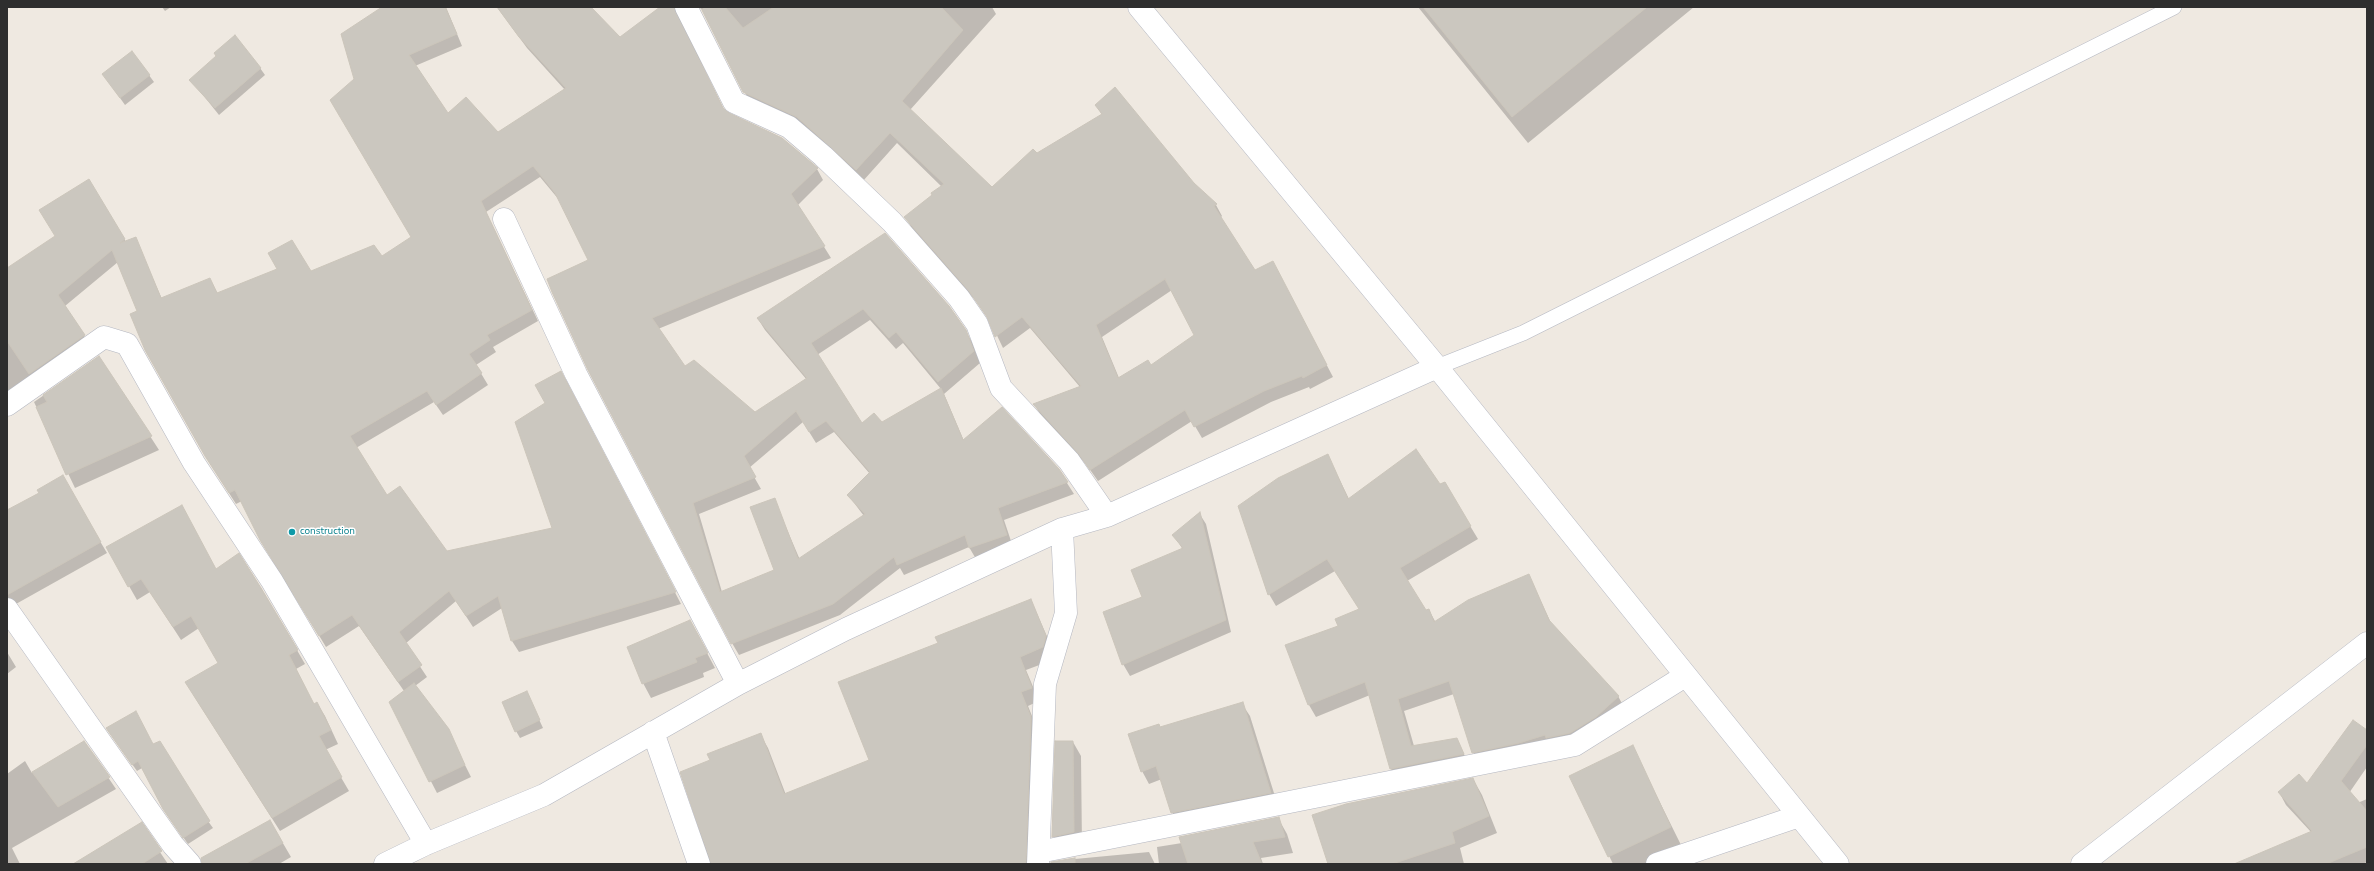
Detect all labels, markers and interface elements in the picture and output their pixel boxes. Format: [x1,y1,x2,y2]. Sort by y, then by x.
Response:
place label: construction [300,526,355,538]
marker: construction [287,527,297,537]

